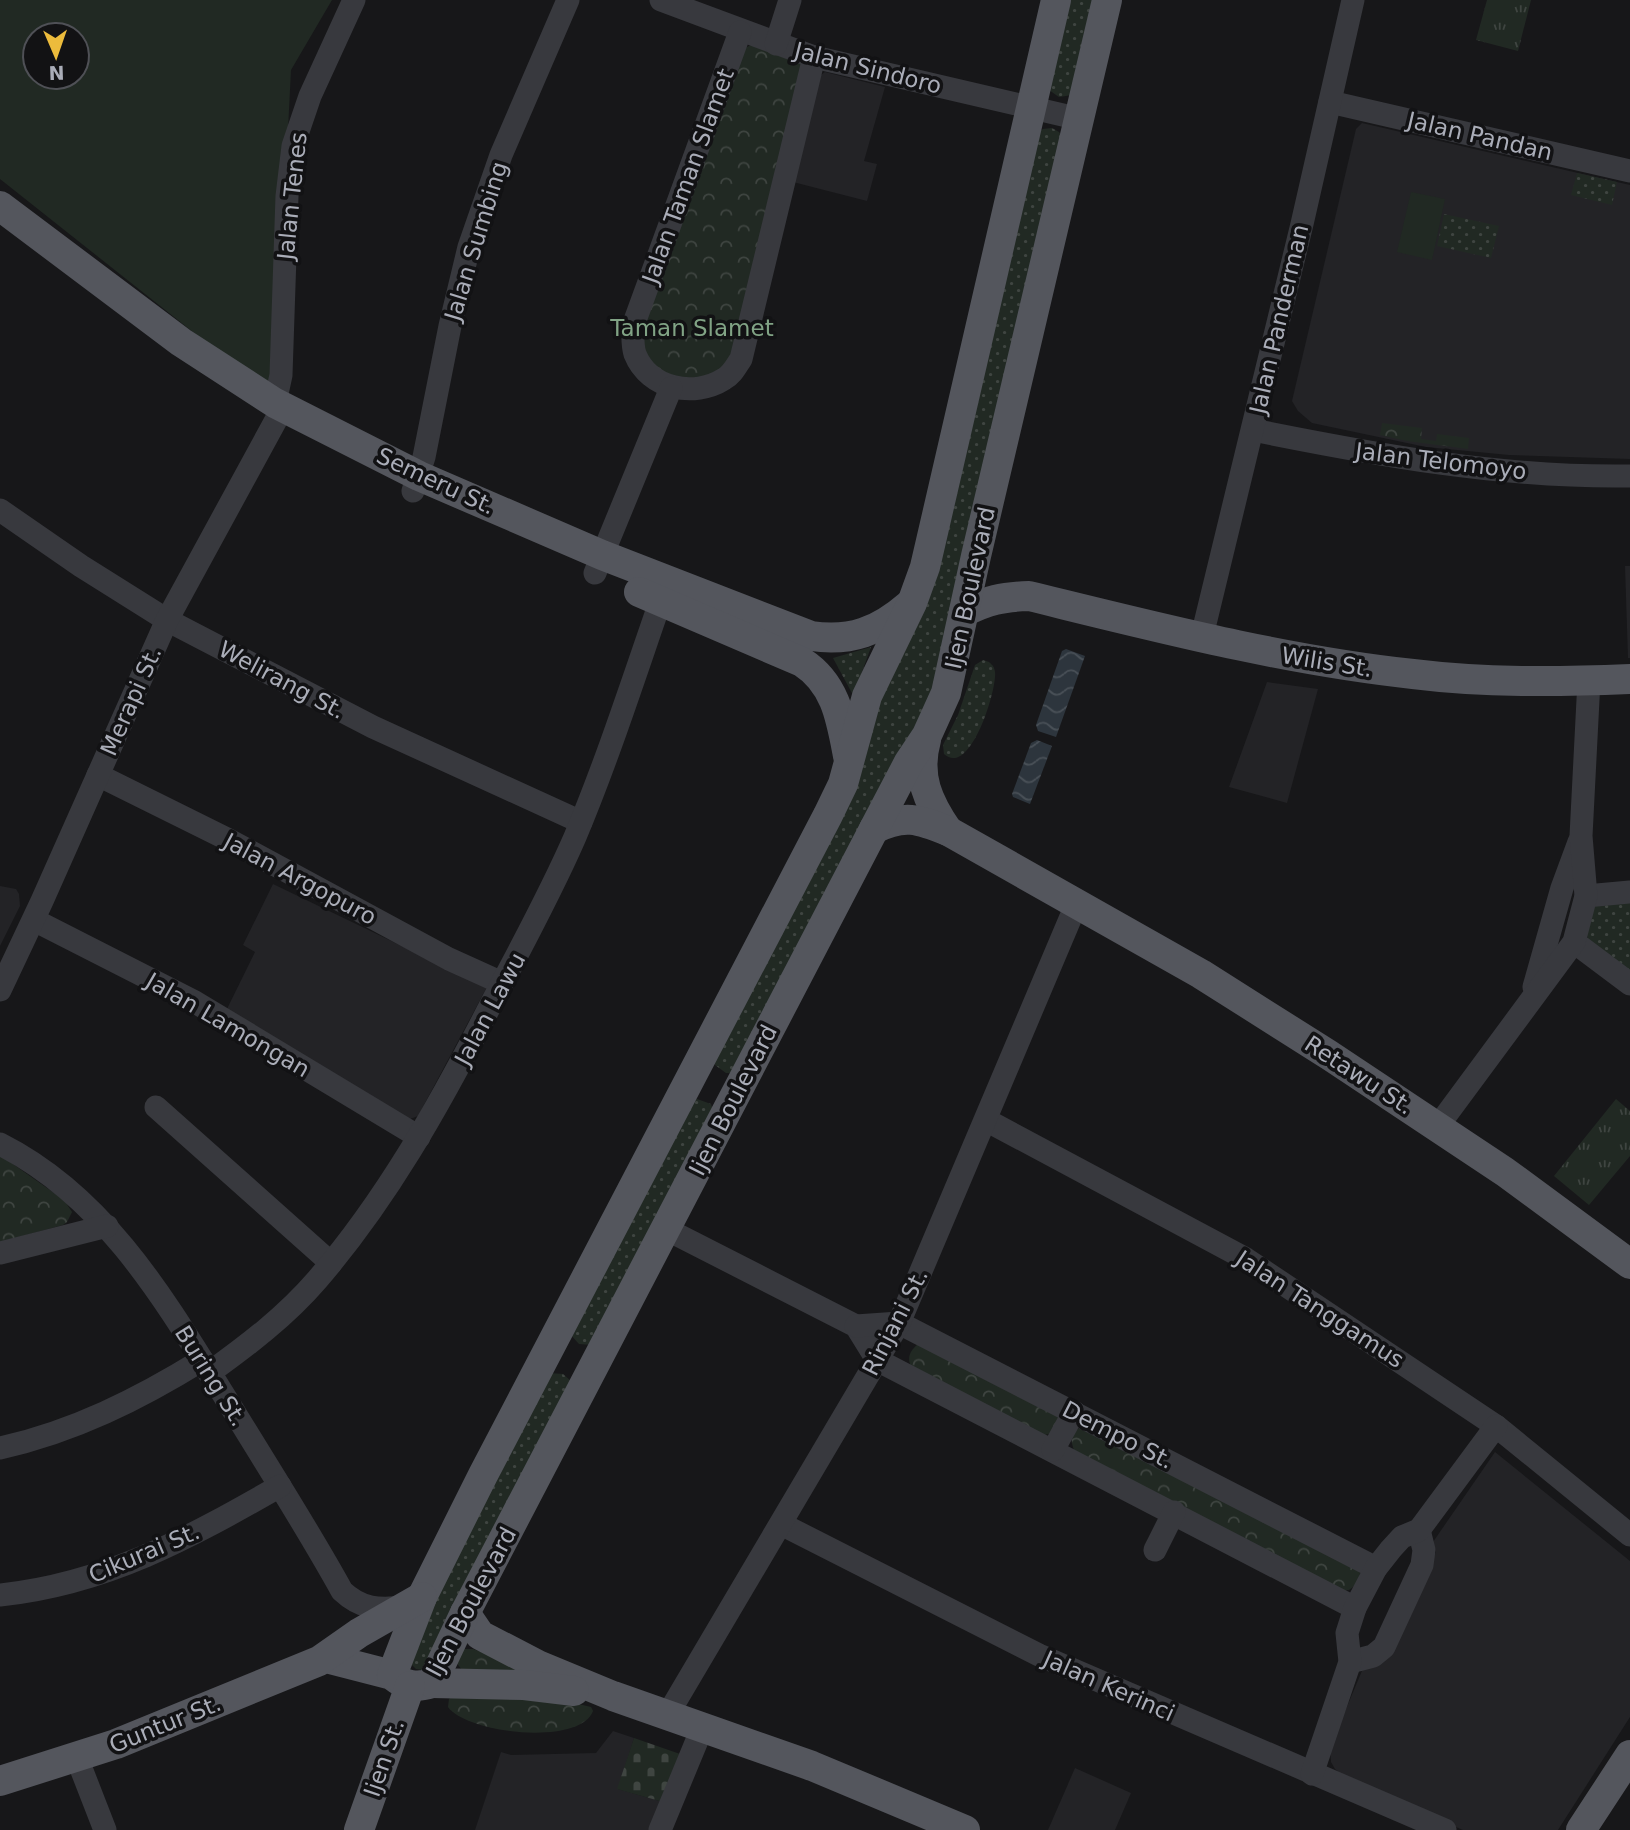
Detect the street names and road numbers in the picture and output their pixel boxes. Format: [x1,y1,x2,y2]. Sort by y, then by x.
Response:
street label: Jalan Sindoro [790,37,944,99]
street label: Jalan Taman Slamet [636,65,739,289]
street label: Jalan Pandan [1403,106,1555,165]
street label: Jalan Tenes [272,131,312,263]
street label: Jalan Sumbing [439,158,513,326]
street label: Jalan Panderman [1244,222,1313,418]
street label: Jalan Telomoyo [1352,437,1528,484]
street label: Semeru St. [373,442,499,520]
street label: Ijen Boulevard [940,504,1000,672]
street label: Welirang St. [214,636,350,724]
street label: Merapi St. [95,642,167,760]
street label: Wilis St. [1280,642,1374,682]
street label: Jalan Argopuro [218,827,381,930]
street label: Jalan Lawu [449,948,530,1071]
street label: Jalan Lamongan [140,967,314,1082]
street label: Ijen Boulevard [684,1020,782,1180]
street label: Retawu St. [1300,1030,1418,1120]
street label: Jalan Tanggamus [1230,1244,1409,1373]
street label: Rinjani St. [857,1264,933,1380]
street label: Buring St. [170,1321,252,1431]
street label: Dempo St. [1058,1396,1178,1474]
street label: Cikurai St. [85,1518,203,1588]
street label: Ijen Boulevard [421,1523,521,1681]
street label: Jalan Kerinci [1038,1645,1179,1727]
street label: Guntur St. [105,1690,225,1758]
street label: Ijen St. [359,1716,409,1800]

